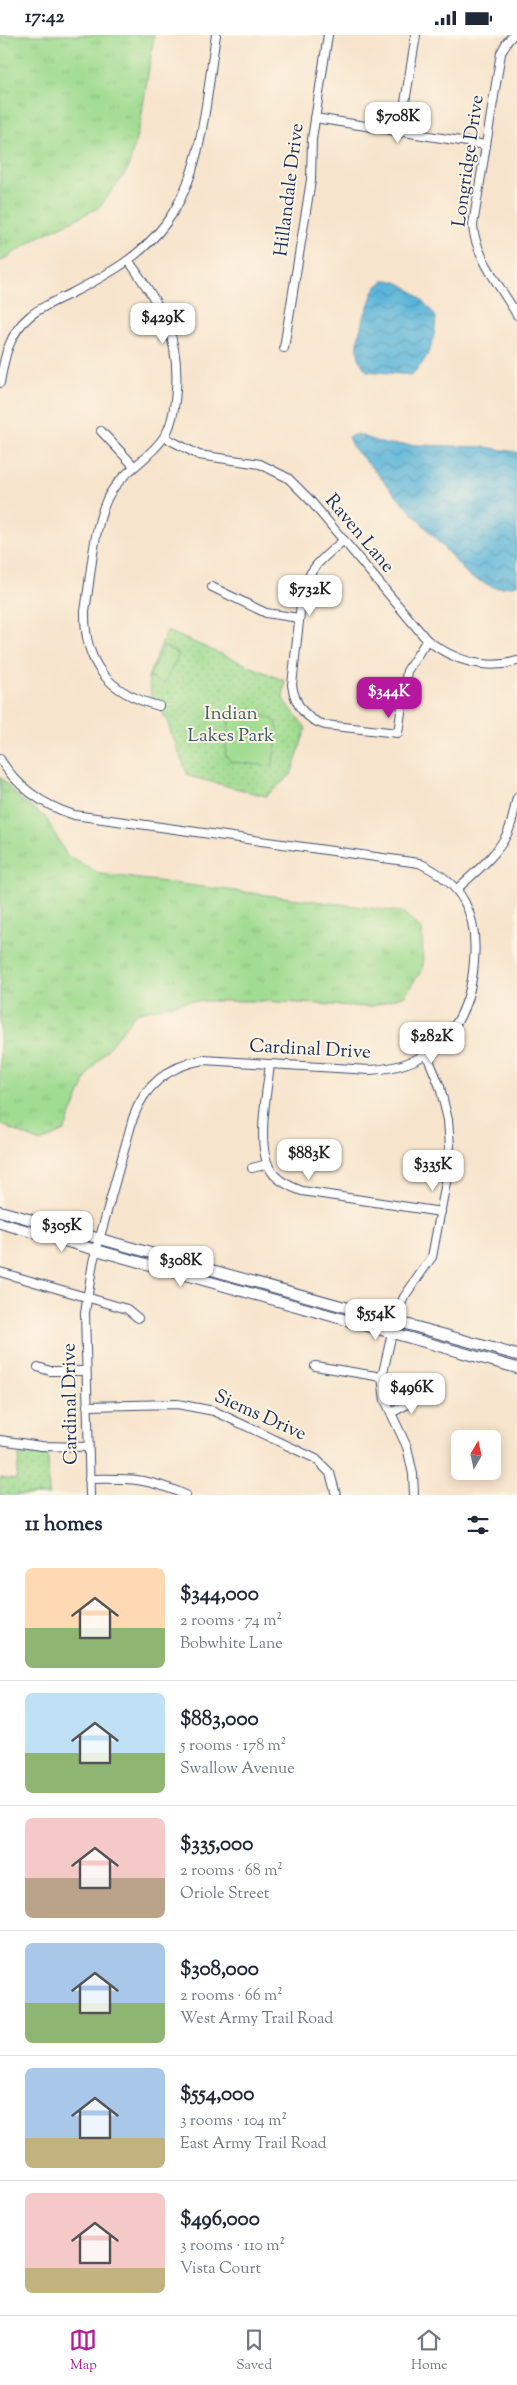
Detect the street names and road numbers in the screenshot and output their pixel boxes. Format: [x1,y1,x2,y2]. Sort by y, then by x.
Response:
street label: Longridge Drive [446,93,492,229]
street label: Hillandale Drive [268,122,312,258]
street label: Raven Lane [318,489,400,579]
street label: Cardinal Drive [248,1033,372,1067]
street label: Cardinal Drive [56,1343,86,1465]
street label: Siems Drive [210,1384,311,1448]

